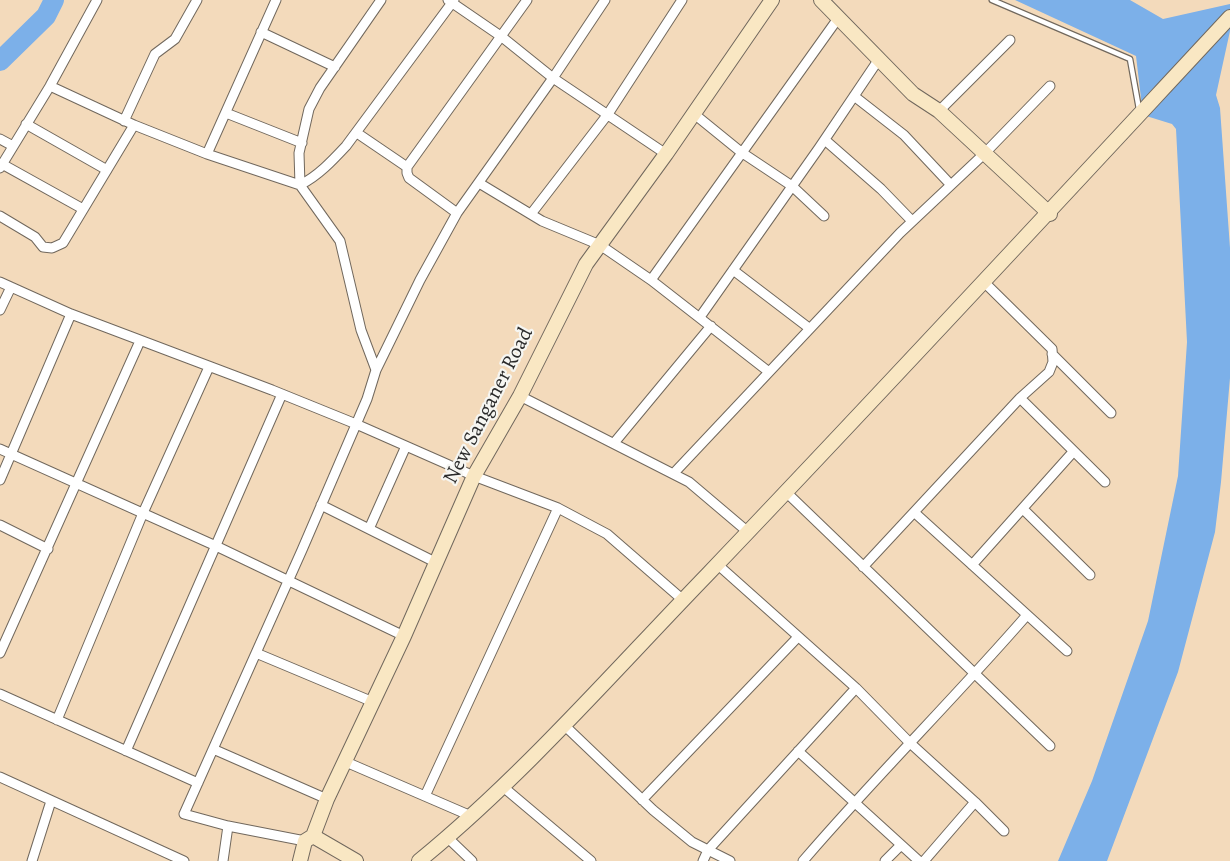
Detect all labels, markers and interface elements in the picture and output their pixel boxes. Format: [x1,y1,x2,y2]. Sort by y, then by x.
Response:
street label: New Sanganer Road [439,324,539,488]

